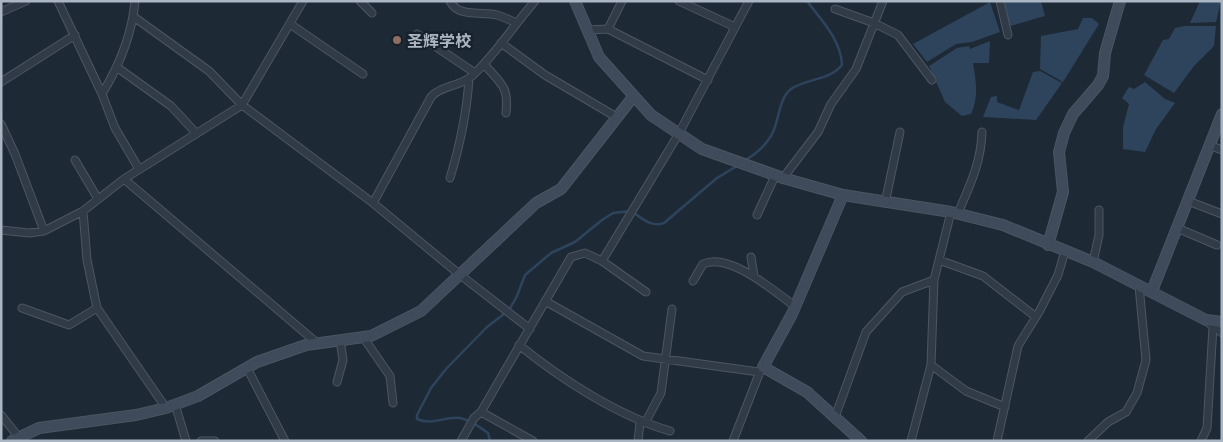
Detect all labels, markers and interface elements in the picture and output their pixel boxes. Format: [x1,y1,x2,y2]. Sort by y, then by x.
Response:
place label: 圣辉学校 [407,31,472,50]
marker: 圣辉学校 [391,34,403,46]

